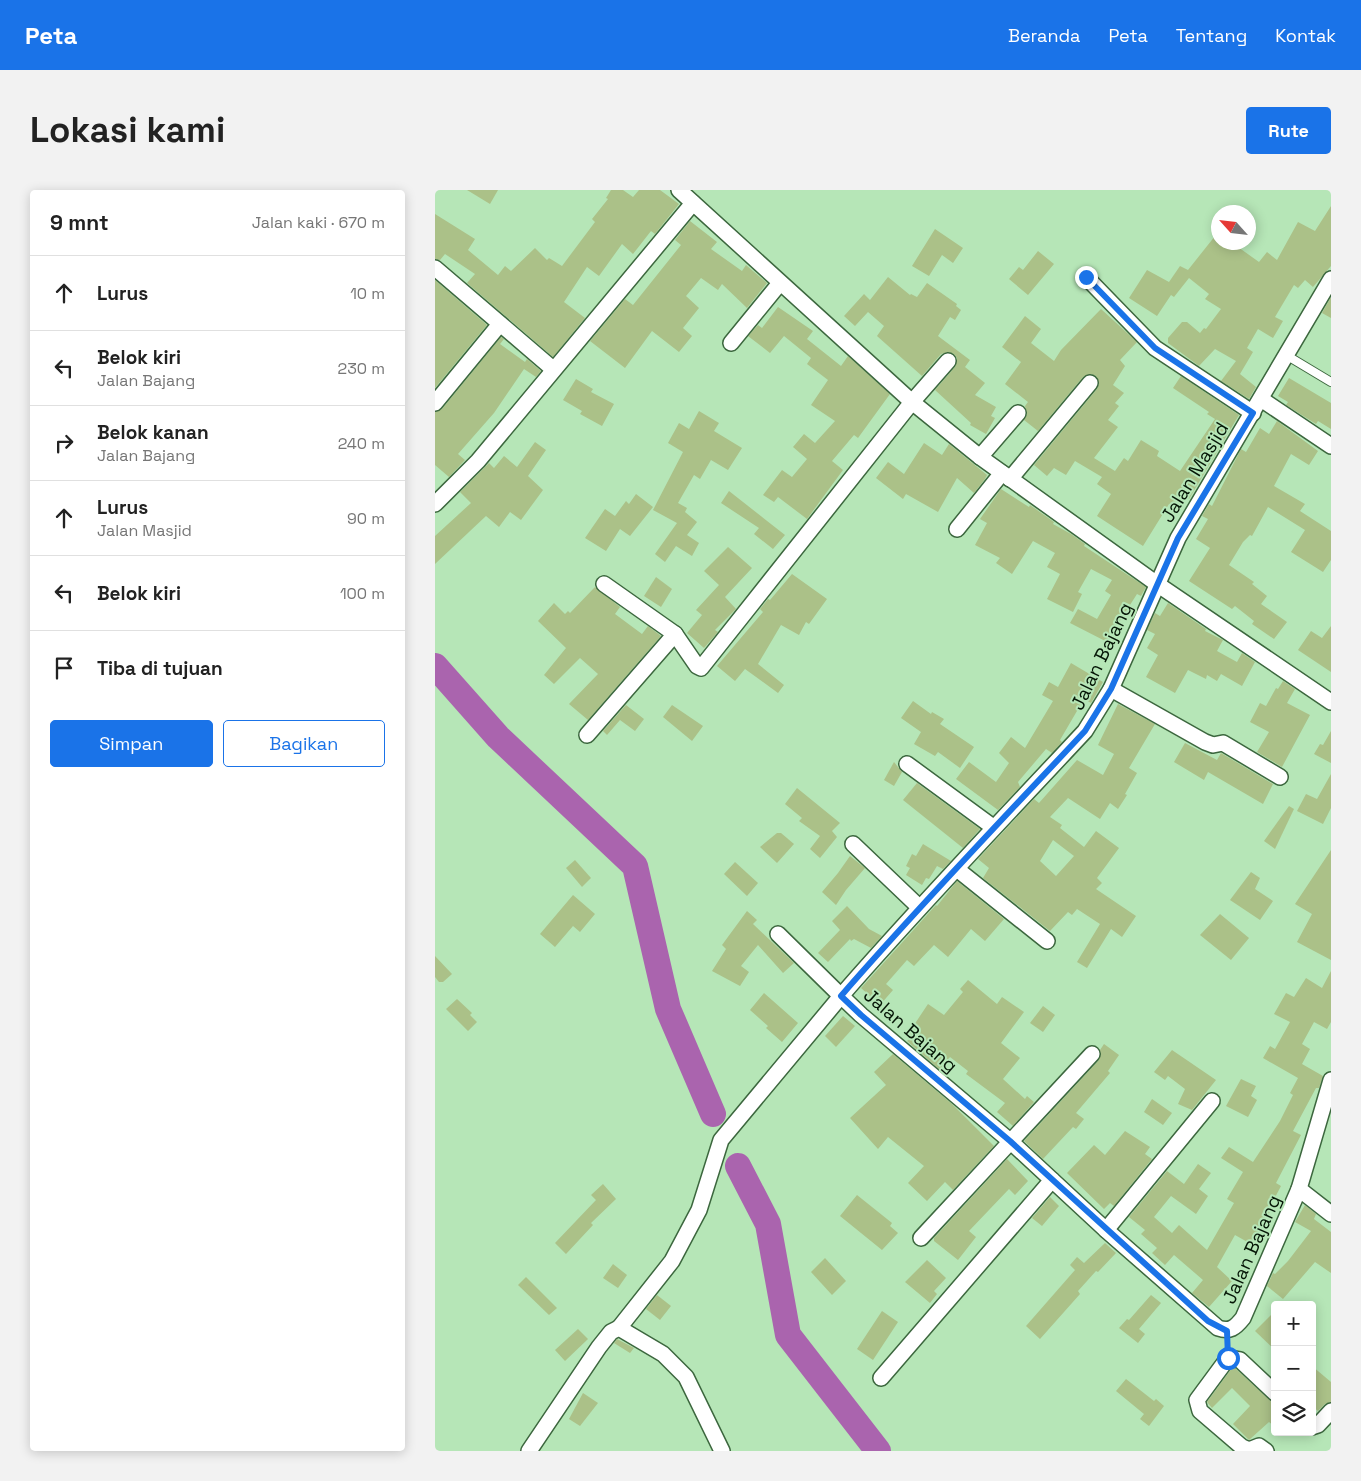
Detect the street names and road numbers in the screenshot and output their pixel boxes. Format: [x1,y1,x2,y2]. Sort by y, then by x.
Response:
street label: Jalan Masjid [1155,418,1234,527]
street label: Jalan Bajang [1065,598,1138,714]
street label: Jalan Bajang [858,983,963,1078]
street label: Jalan Bajang [1216,1191,1287,1308]

